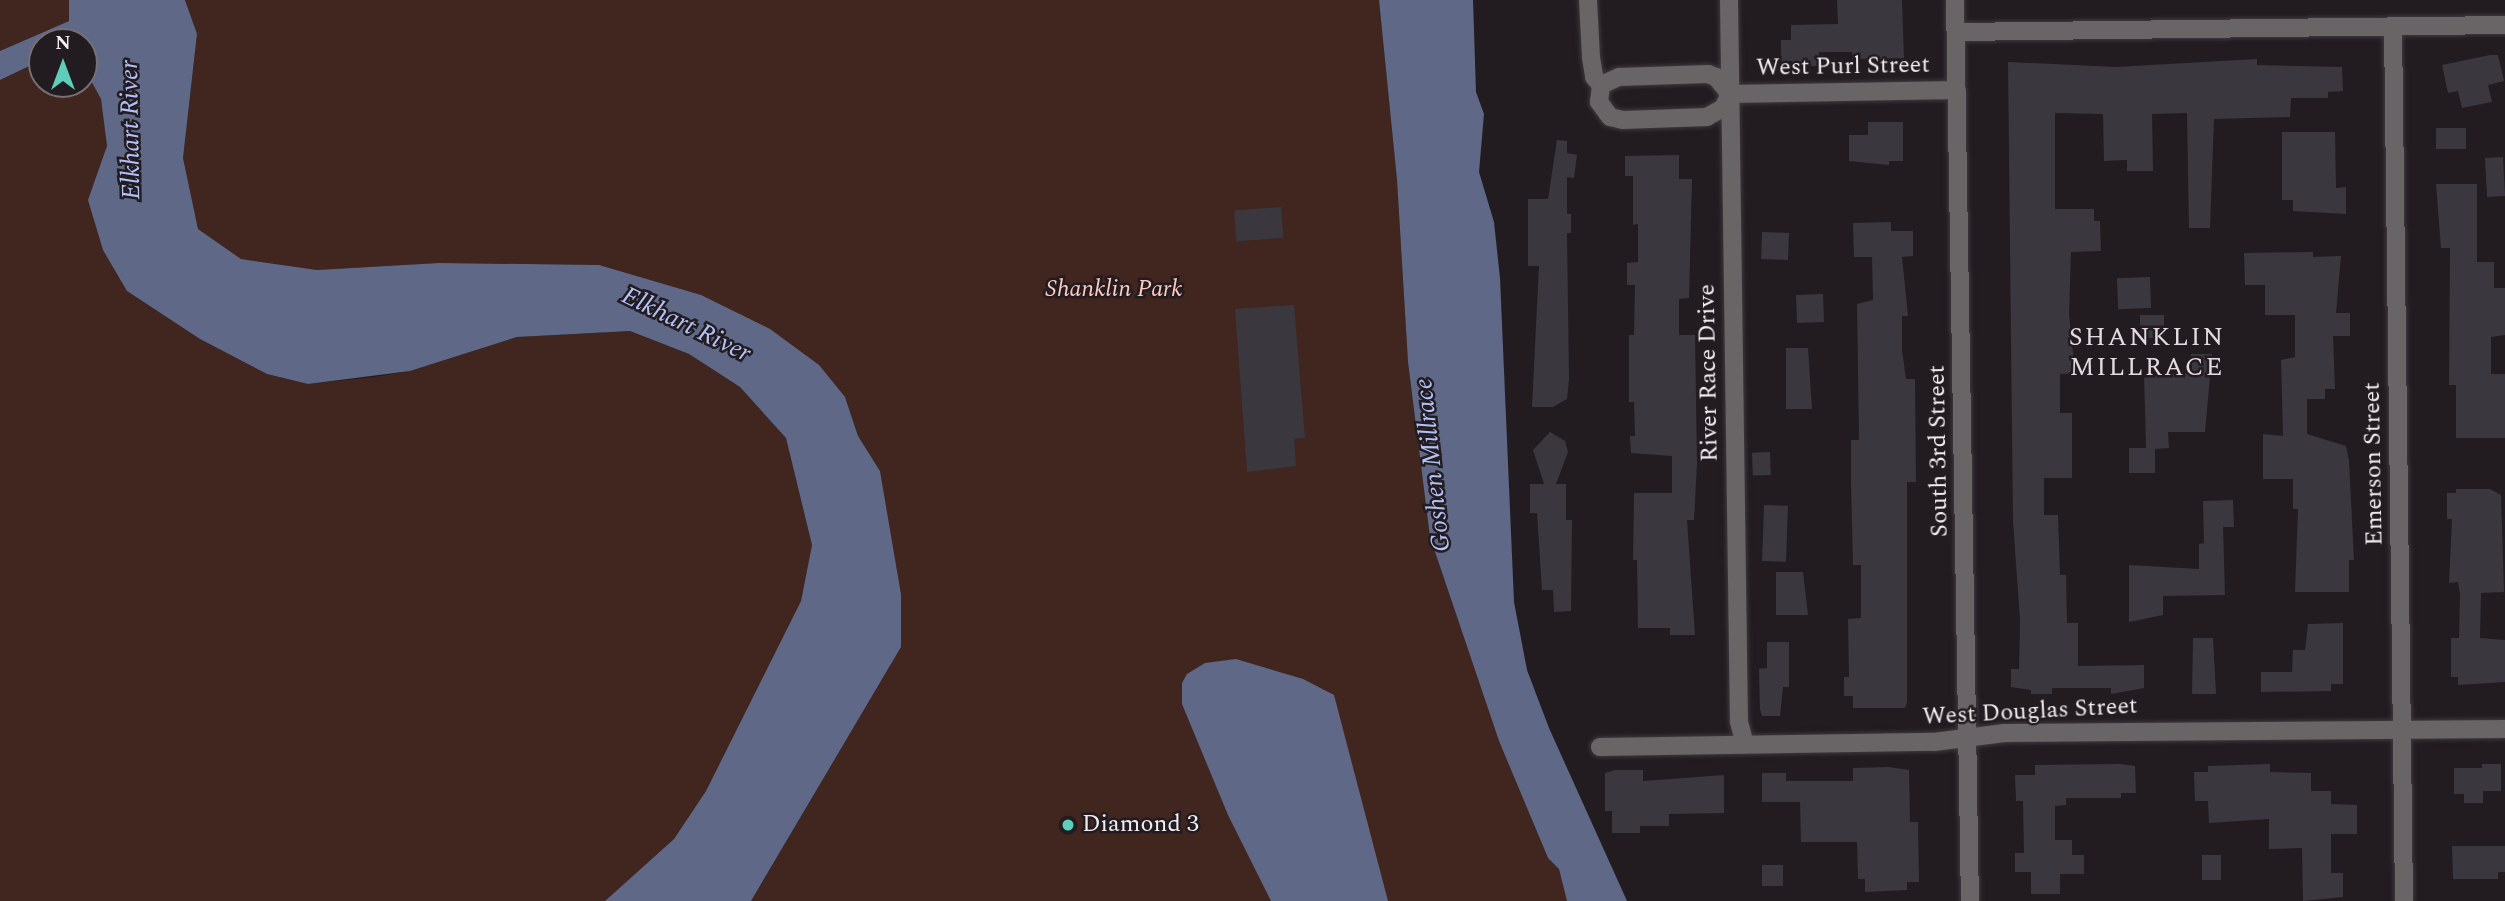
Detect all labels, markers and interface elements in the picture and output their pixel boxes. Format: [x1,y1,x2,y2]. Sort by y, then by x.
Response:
north arrow [28,28,98,98]
text: N [55,29,71,58]
street label: West Purl Street [1756,51,1930,83]
water label: Elkhart River [114,60,148,200]
park label: Shanklin Park [1045,276,1183,304]
water label: Elkhart River [616,280,756,370]
street label: River Race Drive [1693,284,1725,462]
district label: SHANKLIN MILLRACE [2070,322,2224,384]
street label: South 3rd Street [1923,365,1955,537]
water label: Goshen Millrace [1408,377,1458,553]
street label: Emerson Street [2358,382,2390,546]
street label: West Douglas Street [1922,692,2138,732]
place label: Diamond 3 [1082,811,1199,839]
marker: Diamond 3 [1060,817,1076,833]

